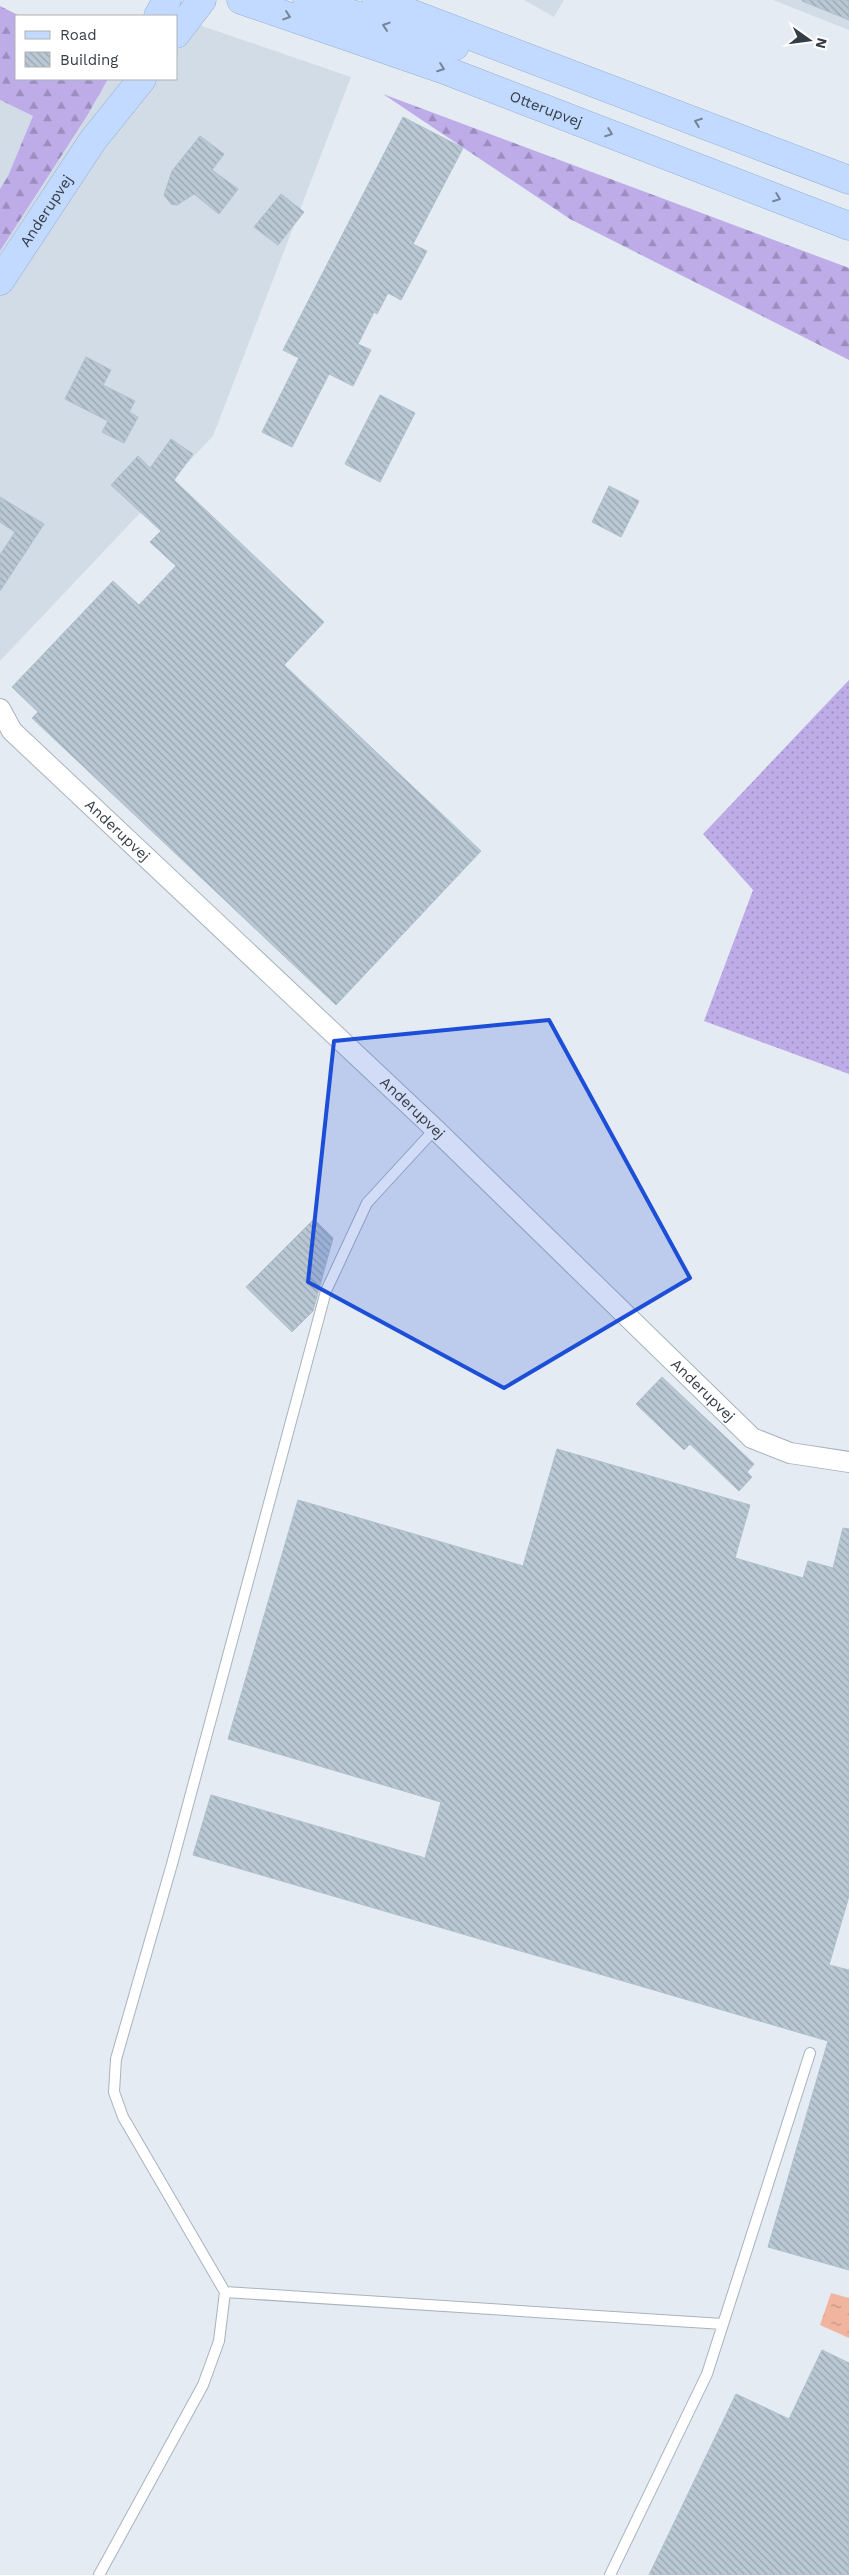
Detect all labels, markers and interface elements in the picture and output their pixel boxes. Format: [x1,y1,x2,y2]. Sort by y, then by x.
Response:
one-way arrow [282,10,291,20]
legend [15,15,178,80]
north arrow [784,15,834,65]
one-way arrow [382,21,391,31]
text: Road [60,26,97,44]
text: N [813,36,831,50]
text: Building [60,51,118,69]
one-way arrow [436,62,444,72]
street label: Otterupvej [507,87,585,131]
one-way arrow [694,118,702,128]
one-way arrow [604,127,612,137]
street label: Anderupvej [16,171,76,250]
one-way arrow [772,192,781,202]
street label: Anderupvej [81,795,154,865]
street label: Anderupvej [376,1073,449,1143]
street label: Anderupvej [667,1355,739,1425]

